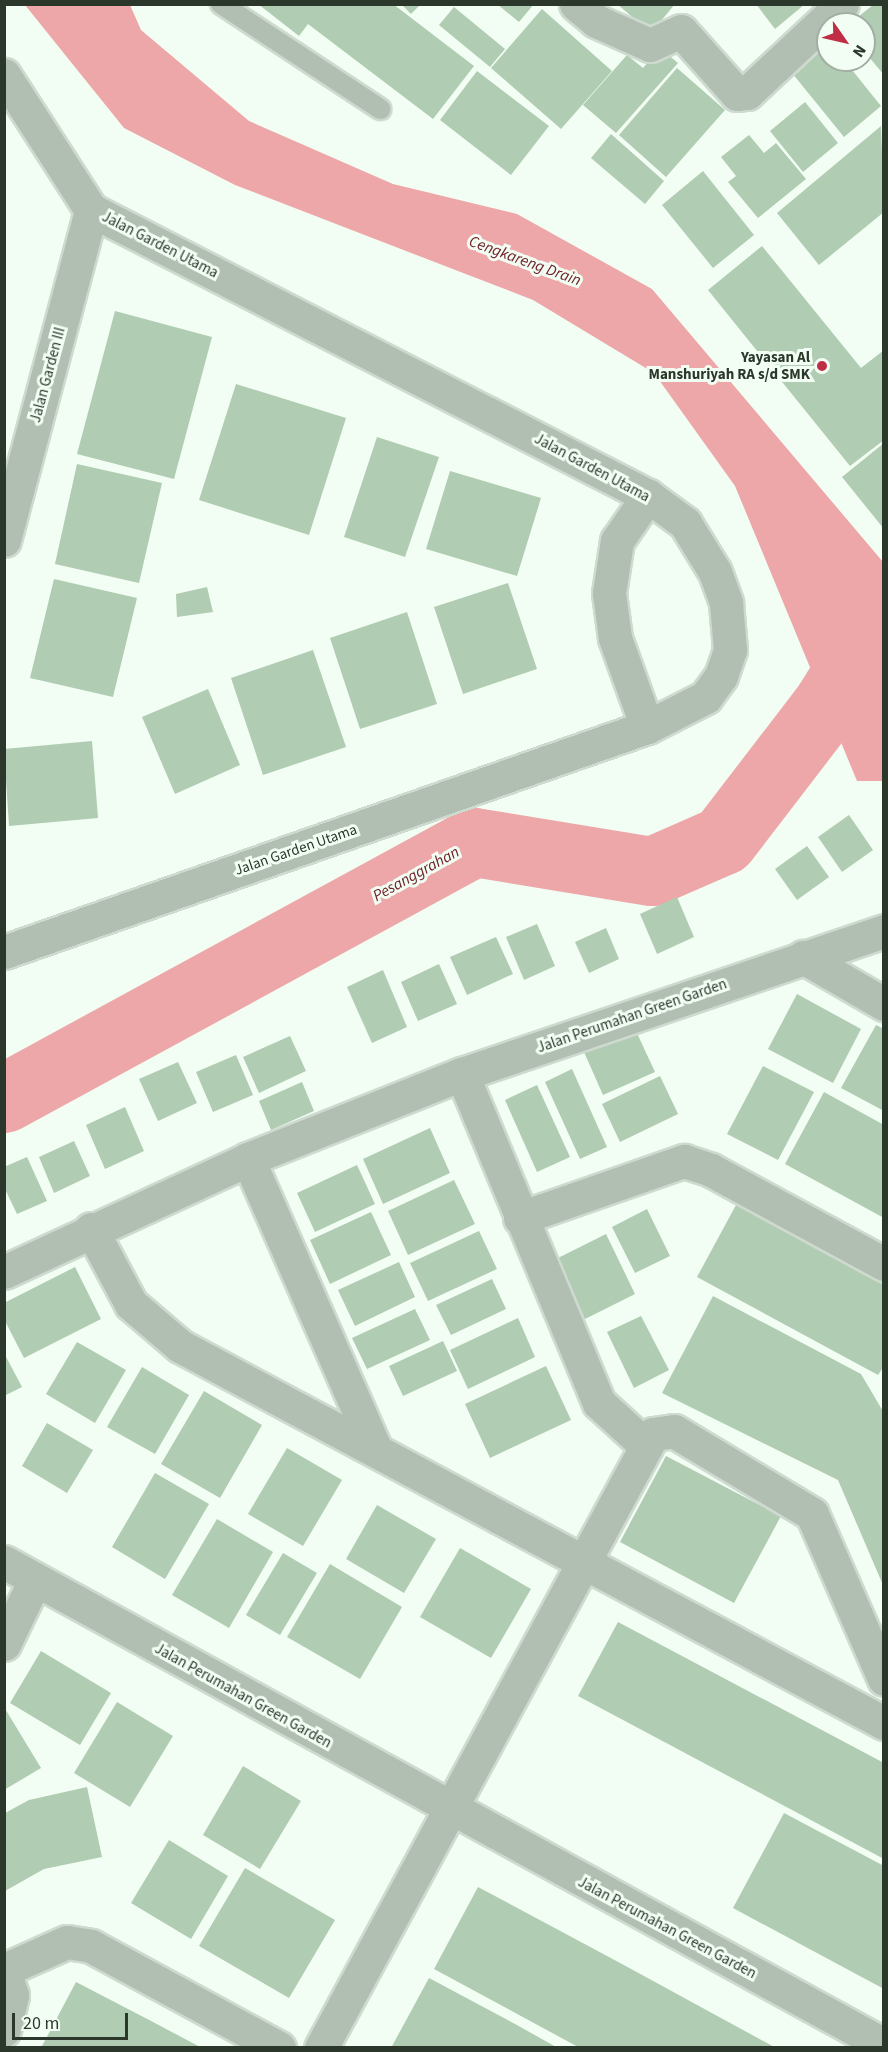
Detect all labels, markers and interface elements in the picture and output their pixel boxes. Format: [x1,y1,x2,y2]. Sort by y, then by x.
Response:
north arrow [816,12,876,72]
text: N [847,40,871,62]
street label: Jalan Garden Utama [99,208,221,282]
water label: Cengkareng Drain [466,232,584,290]
street label: Jalan Garden III [27,325,69,425]
place label: Yayasan Al Manshuriyah RA s/d SMK [649,348,810,383]
marker: Yayasan Al Manshuriyah RA s/d SMK [815,359,829,373]
street label: Jalan Garden Utama [531,430,653,506]
street label: Jalan Garden Utama [232,821,360,879]
water label: Pesanggrahan [369,842,463,906]
street label: Jalan Perumahan Green Garden [535,975,729,1057]
street label: Jalan Perumahan Green Garden [151,1640,335,1752]
street label: Jalan Perumahan Green Garden [575,1873,759,1983]
scale bar [15,2001,130,2039]
text: 20 m [23,2011,59,2036]

